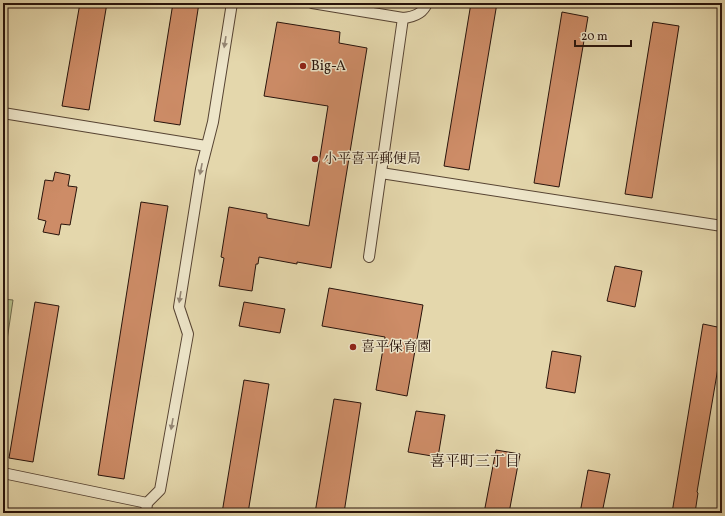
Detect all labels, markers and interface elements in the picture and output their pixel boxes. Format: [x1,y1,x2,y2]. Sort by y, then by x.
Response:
scale bar [575,22,631,48]
text: 20 m [581,29,608,45]
one-way arrow [222,35,228,48]
place label: Big-A [311,57,346,76]
marker: Big-A [298,61,308,71]
place label: 小平喜平郵便局 [323,150,421,169]
marker: 小平喜平郵便局 [310,154,320,164]
one-way arrow [198,163,204,175]
one-way arrow [177,291,183,304]
place label: 喜平保育園 [361,338,431,357]
marker: 喜平保育園 [348,342,358,352]
one-way arrow [168,418,174,430]
district label: 喜平町三丁目 [430,452,520,473]

